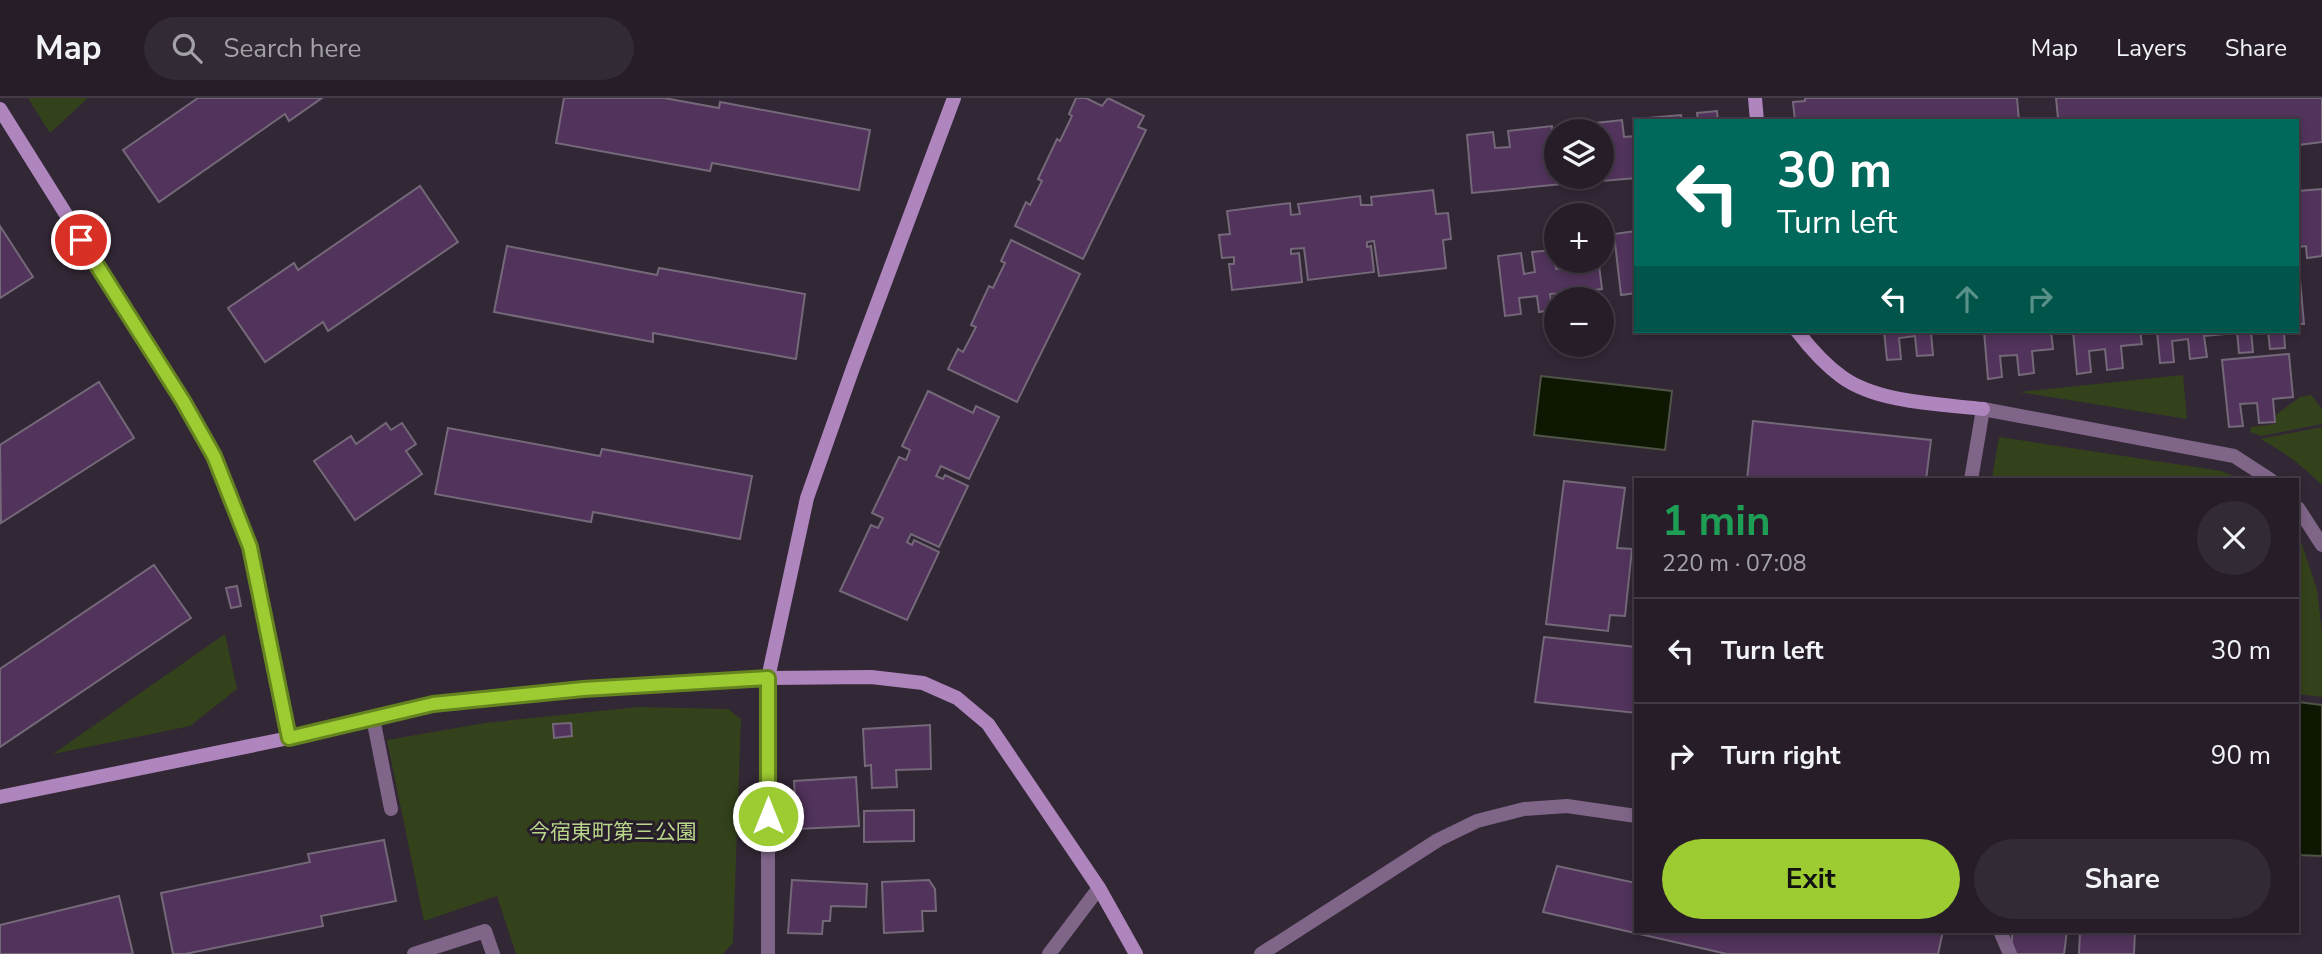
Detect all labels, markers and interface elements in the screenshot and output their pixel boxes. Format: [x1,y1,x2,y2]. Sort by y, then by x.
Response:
search box [144,17,634,80]
text: Map [35,26,102,71]
icon: search [168,29,206,67]
text: Search here [224,31,361,66]
text: Map [2031,32,2078,64]
text: Layers [2116,32,2187,64]
text: Share [2225,32,2287,64]
map controls [1544,119,1614,357]
button: layers [1544,119,1614,189]
text: 30 m [1777,137,1892,204]
icon: left [1662,147,1753,238]
text: Turn left [1777,201,1897,244]
button: + [1544,203,1614,273]
pin [51,210,111,270]
icon: arrive [62,221,100,259]
icon: left [1875,280,1913,318]
icon: ahead [1948,280,1986,318]
icon: right [2021,280,2059,318]
button: − [1544,287,1614,357]
text: 1 min [1662,493,1771,550]
button: close [2197,501,2271,575]
text: 220 m · 07:08 [1662,548,1807,579]
icon: left [1662,632,1700,670]
text: Turn left [1721,633,1824,668]
text: 30 m [2211,633,2271,668]
icon: right [1662,737,1700,775]
text: Turn right [1721,738,1840,773]
text: 90 m [2211,738,2271,773]
position arrow [731,779,805,853]
park label: 今宿東町第三公園 [529,818,697,846]
button: Exit [1662,839,1960,919]
button: Share [1974,839,2271,919]

